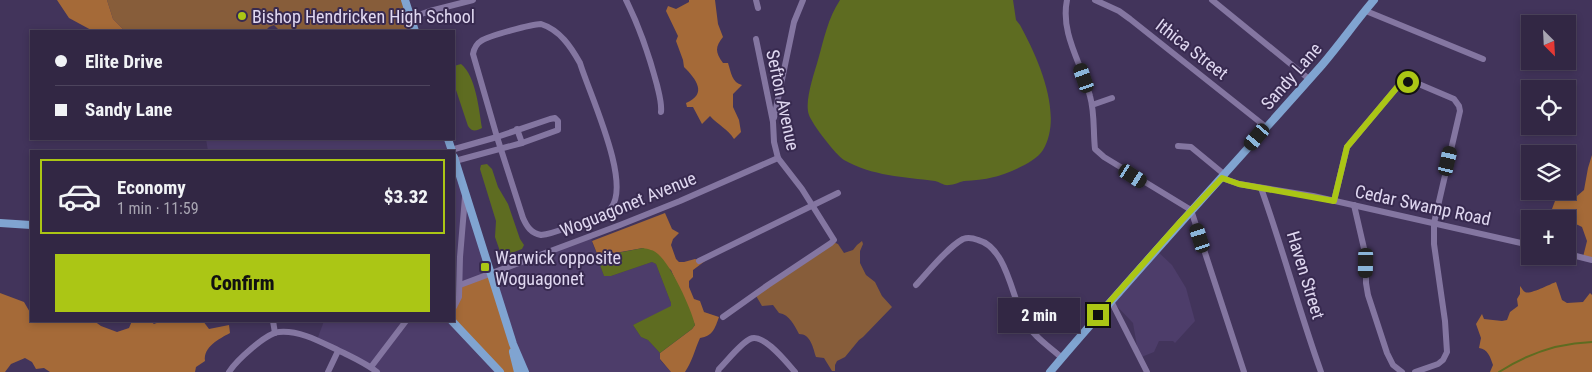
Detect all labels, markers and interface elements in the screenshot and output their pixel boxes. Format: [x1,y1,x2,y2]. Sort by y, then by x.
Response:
place label: Bishop Hendricken High School [252,6,475,27]
marker: Bishop Hendricken High School [236,10,248,22]
street label: Ithica Street [1152,14,1232,84]
north arrow [1521,15,1576,70]
map controls [1521,15,1576,265]
street label: Sandy Lane [1256,38,1326,114]
street label: Sefton Avenue [762,48,804,152]
text: Elite Drive [85,50,163,73]
car [1072,61,1095,95]
route start [1397,71,1419,93]
button: locate [1521,80,1576,135]
text: Sandy Lane [85,98,172,121]
car [1241,121,1272,153]
car [1437,145,1458,177]
button: layers [1521,145,1576,200]
car [1116,162,1149,190]
street label: Woguagonet Avenue [557,167,699,241]
icon: car [57,174,102,219]
text: Economy [117,176,186,199]
street label: Cedar Swamp Road [1353,180,1493,230]
text: $3.32 [384,185,428,208]
text: 1 min · 11:59 [117,199,199,218]
button: + [1521,210,1576,265]
car [1188,221,1211,255]
street label: Haven Street [1283,229,1329,321]
place label: Warwick opposite Woguagonet [495,247,621,289]
car [1358,248,1373,278]
button: Confirm [55,254,430,312]
marker: Warwick opposite Woguagonet [479,261,491,273]
callout: 2 min [998,298,1080,332]
route end [1087,304,1109,326]
text: 2 min [1021,306,1057,325]

